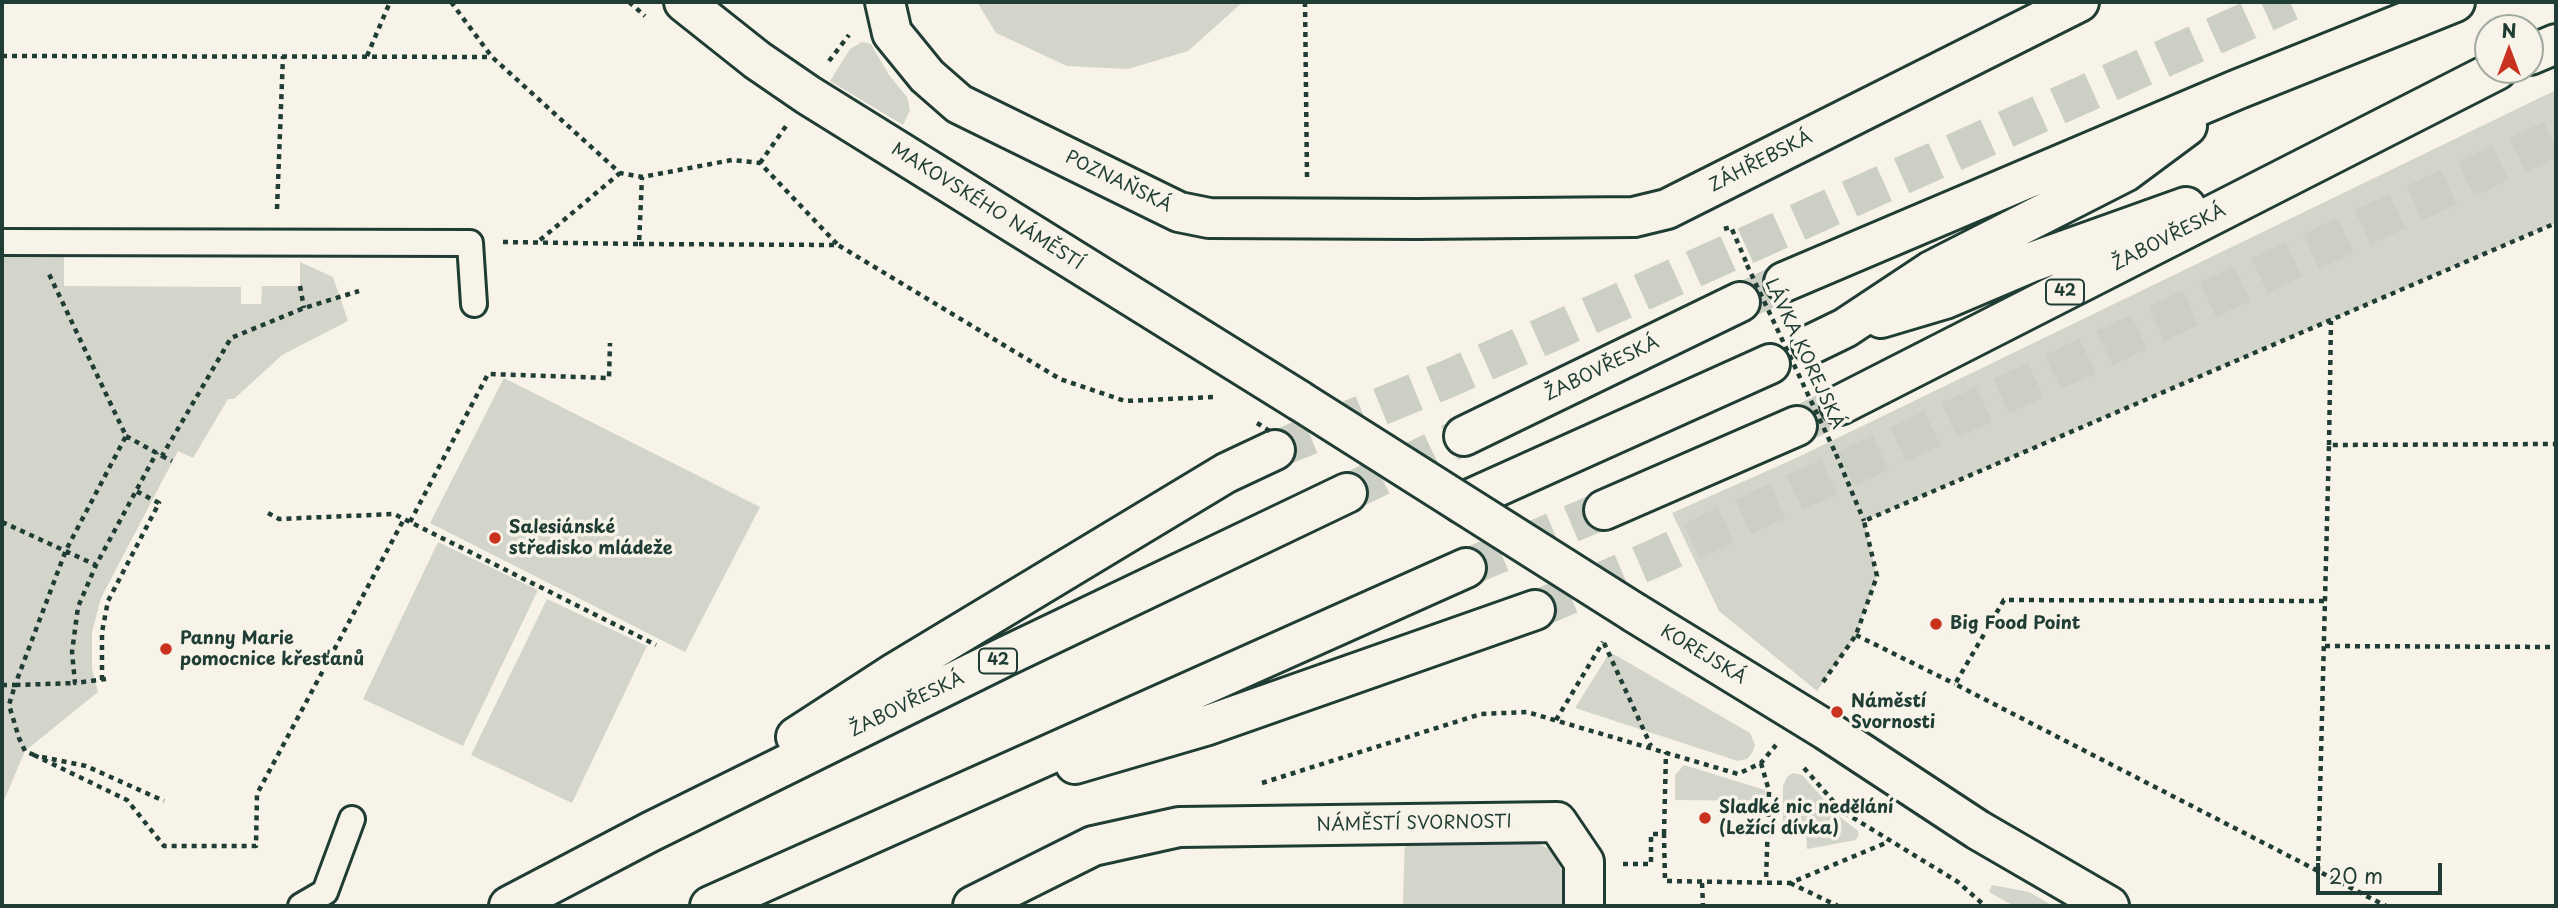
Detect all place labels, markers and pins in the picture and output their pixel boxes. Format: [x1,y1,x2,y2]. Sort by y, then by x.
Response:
place label: Salesiánské středisko mládeže [509,517,673,560]
marker: Salesiánské středisko mládeže [487,530,503,546]
place label: Big Food Point [1950,613,2081,635]
marker: Big Food Point [1928,616,1944,632]
place label: Panny Marie pomocnice křesťanů [180,628,364,670]
marker: Panny Marie pomocnice křesťanů [158,641,174,657]
place label: Náměstí Svornosti [1851,691,1935,734]
marker: Náměstí Svornosti [1829,704,1845,720]
place label: Sladké nic nedělání (Ležící dívka) [1719,797,1893,840]
marker: Sladké nic nedělání (Ležící dívka) [1697,810,1713,826]

